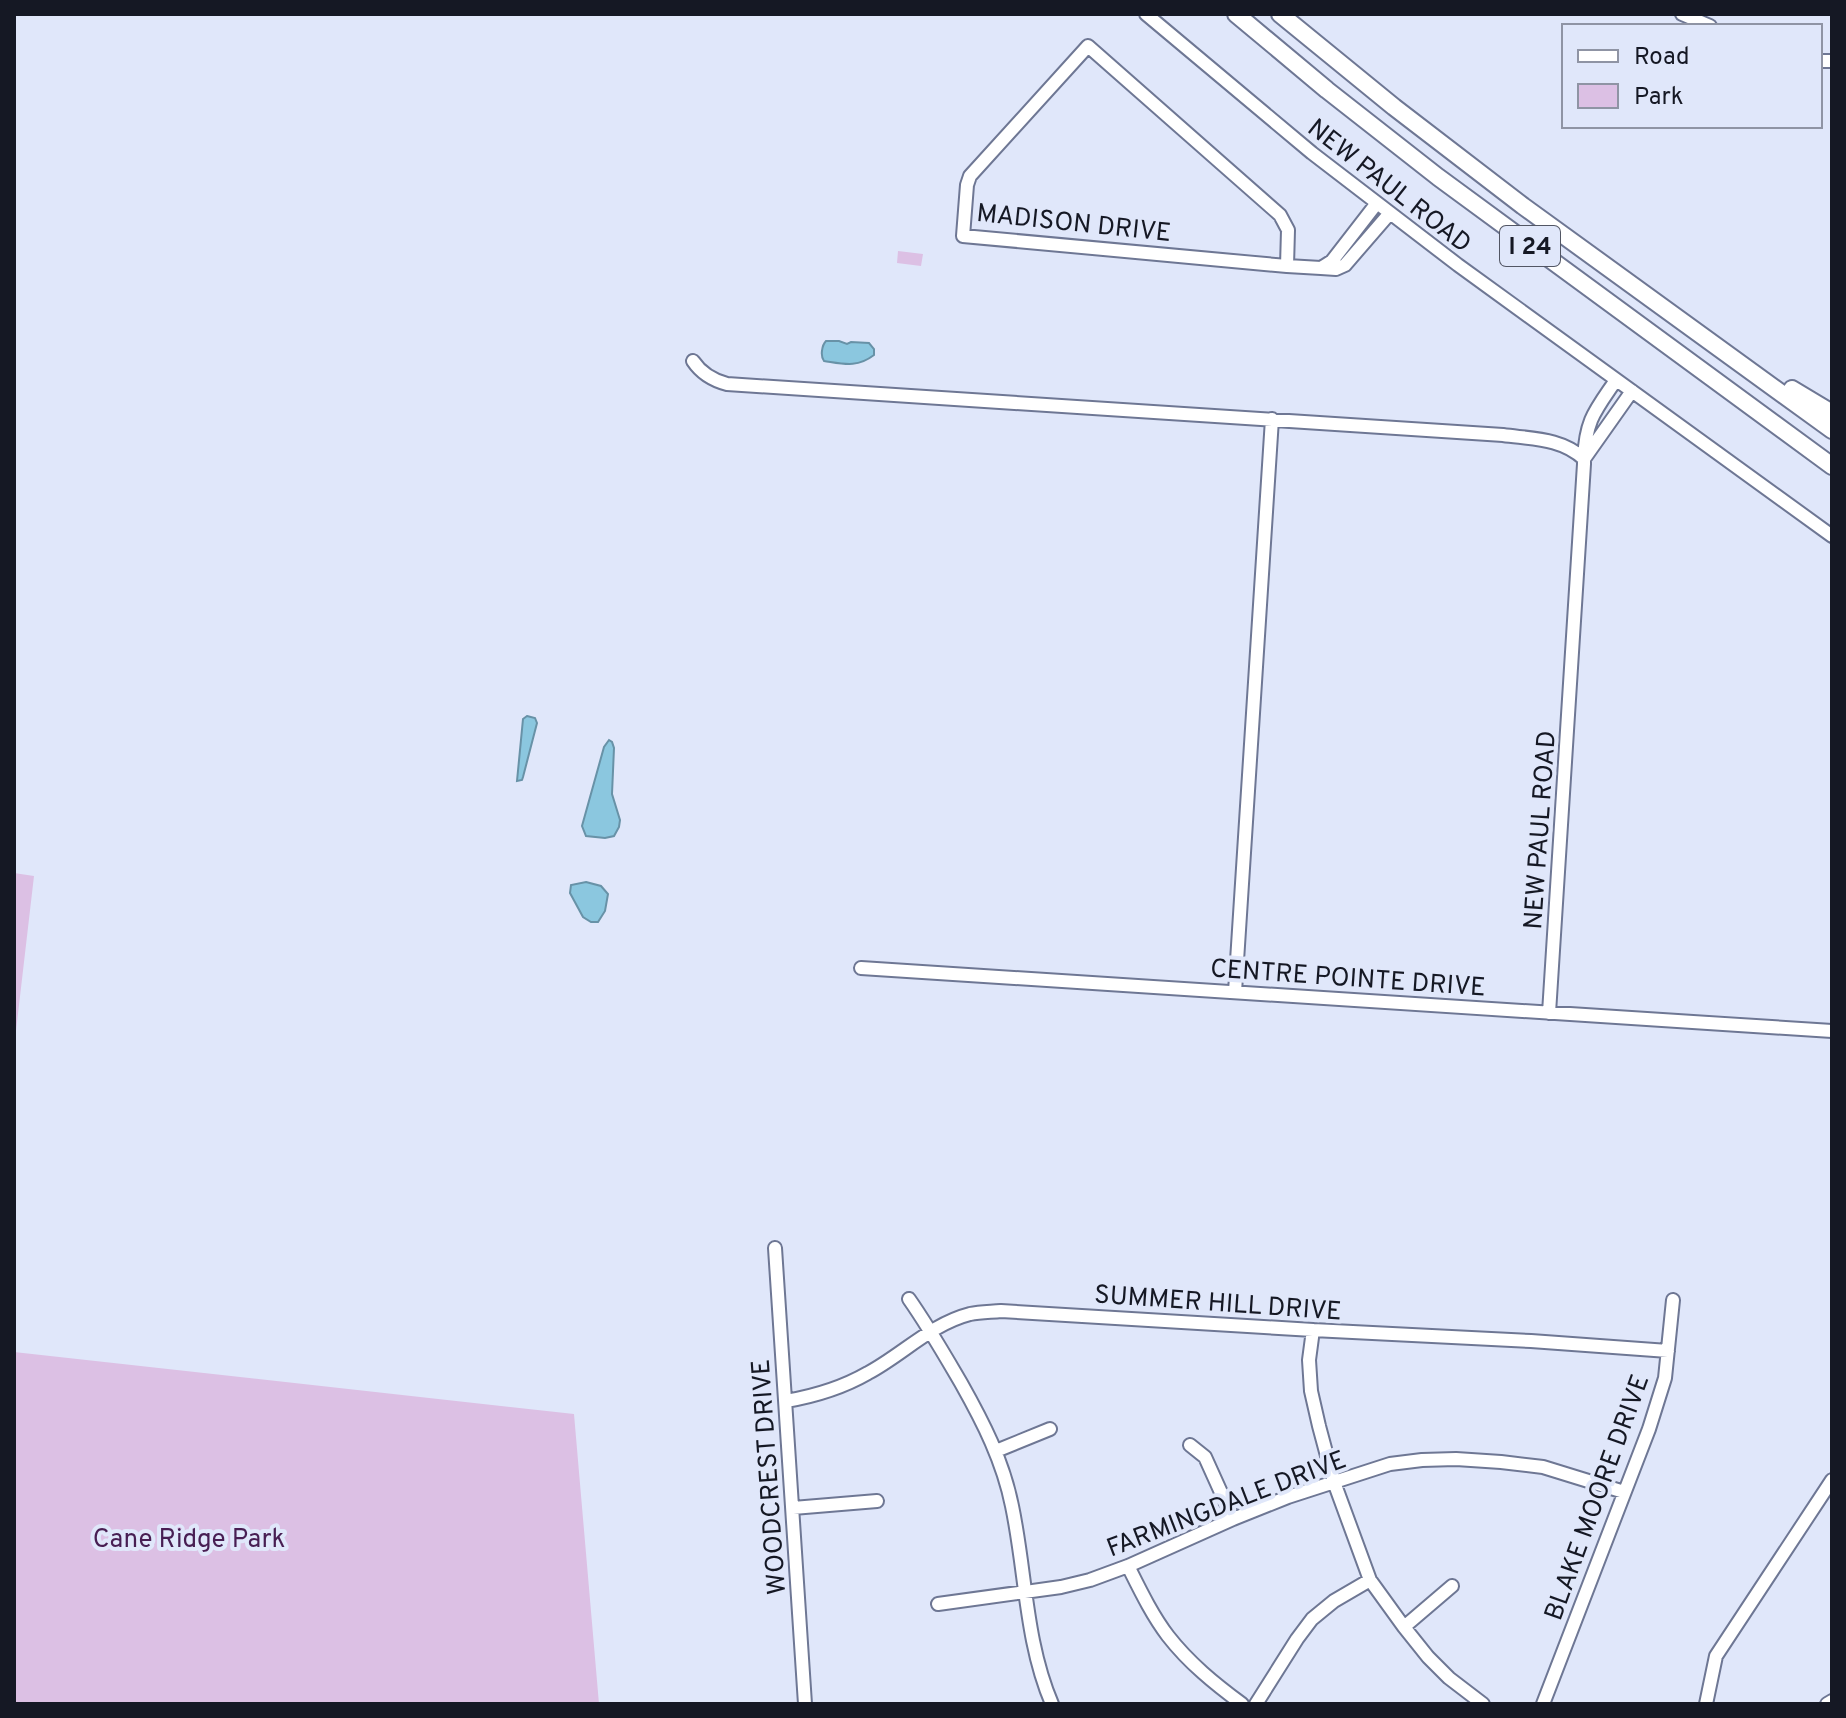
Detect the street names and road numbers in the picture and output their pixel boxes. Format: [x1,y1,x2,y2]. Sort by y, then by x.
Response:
street label: NEW PAUL ROAD [1300,113,1477,261]
street label: MADISON DRIVE [975,198,1173,251]
road number: I 24 [1500,226,1560,266]
street label: NEW PAUL ROAD [1518,730,1565,931]
street label: CENTRE POINTE DRIVE [1209,953,1487,1006]
street label: SUMMER HILL DRIVE [1093,1279,1343,1330]
street label: WOODCREST DRIVE [746,1358,795,1596]
street label: BLAKE MOORE DRIVE [1538,1370,1658,1626]
street label: FARMINGDALE DRIVE [1102,1444,1351,1566]

